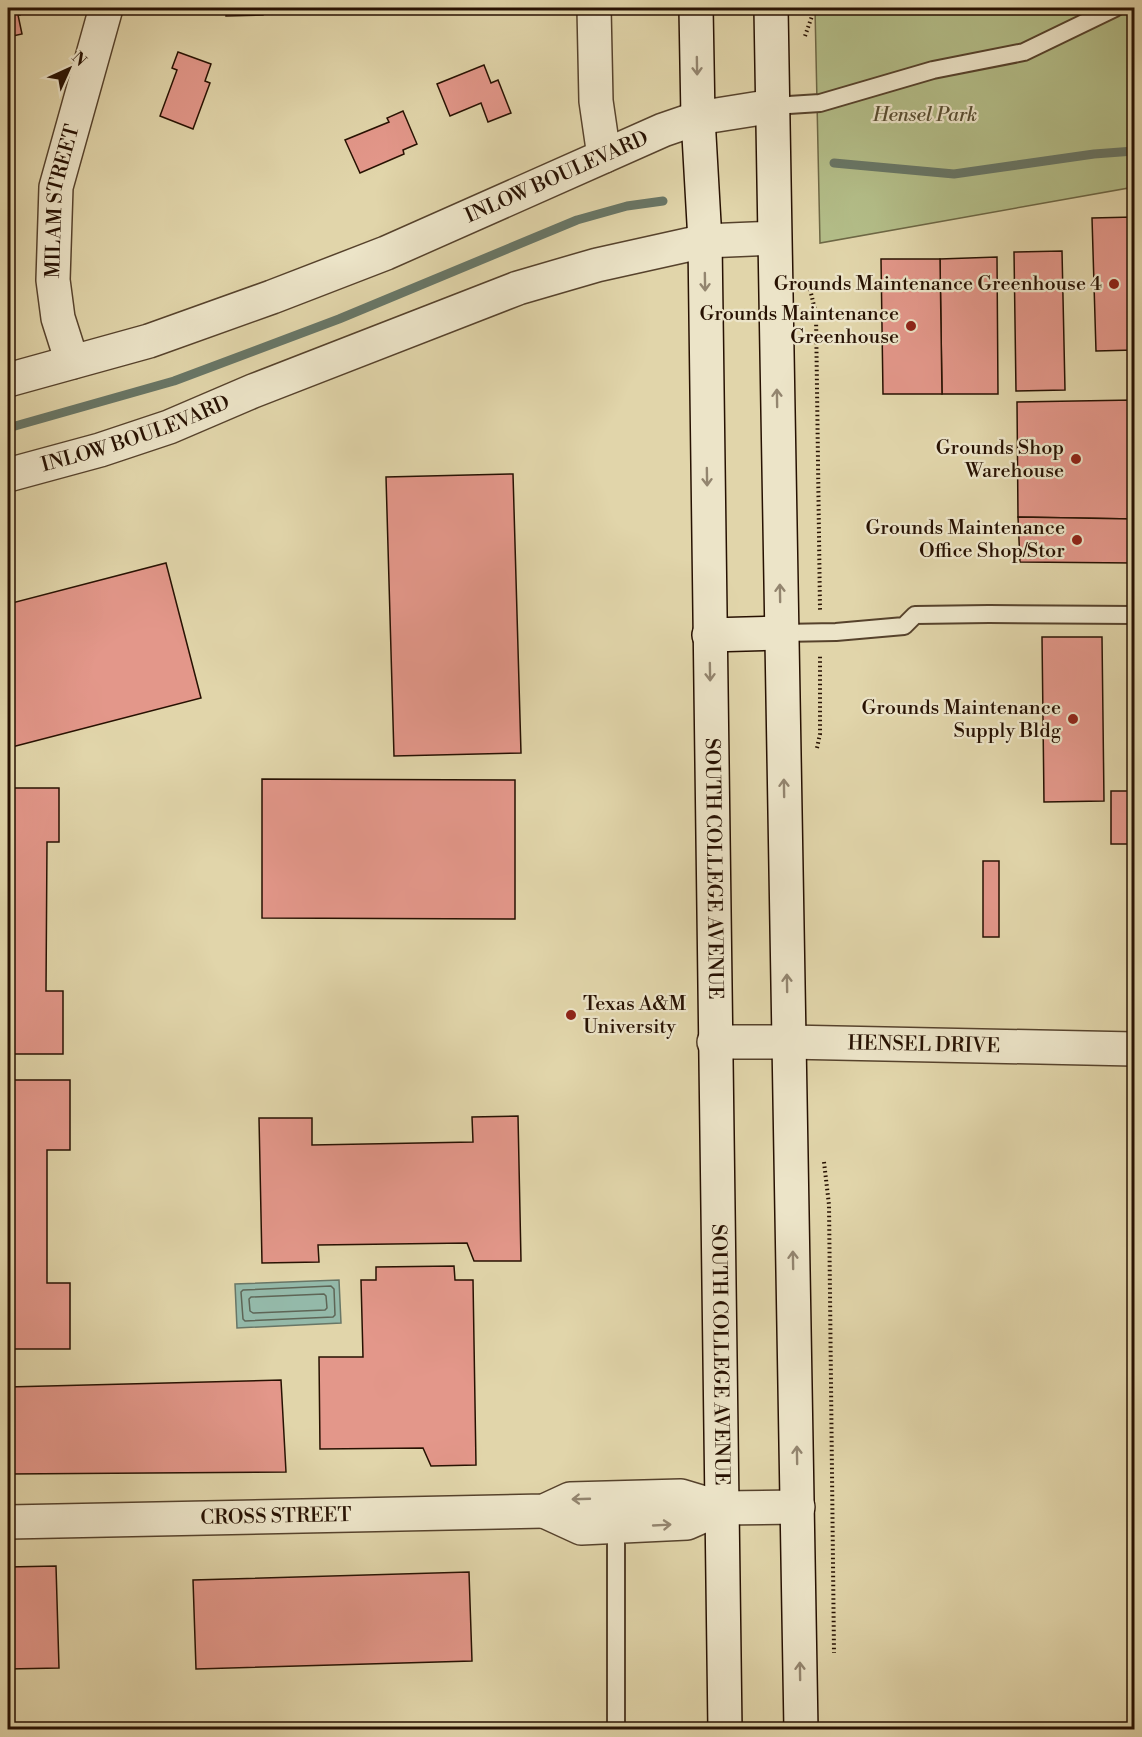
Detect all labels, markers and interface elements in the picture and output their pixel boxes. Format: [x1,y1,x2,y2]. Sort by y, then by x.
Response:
north arrow [39,39,99,99]
text: N [67,48,91,71]
one-way arrow [692,55,703,75]
park label: Hensel Park [872,103,977,128]
street label: MILAM STREET [41,122,85,279]
street label: INLOW BOULEVARD [461,126,652,229]
one-way arrow [699,271,711,291]
place label: Grounds Maintenance Greenhouse 4 [774,272,1102,297]
marker: Grounds Maintenance Greenhouse 4 [1107,277,1121,291]
place label: Grounds Maintenance Greenhouse [700,302,899,350]
marker: Grounds Maintenance Greenhouse [904,319,918,333]
one-way arrow [771,389,783,409]
street label: INLOW BOULEVARD [38,390,234,478]
place label: Grounds Shop Warehouse [936,436,1064,484]
marker: Grounds Shop Warehouse [1069,452,1083,466]
one-way arrow [702,466,713,486]
place label: Grounds Maintenance Office Shop/Stor [866,516,1065,564]
marker: Grounds Maintenance Office Shop/Stor [1070,533,1084,547]
one-way arrow [774,584,786,604]
one-way arrow [704,661,716,681]
place label: Grounds Maintenance Supply Bldg [862,696,1062,744]
marker: Grounds Maintenance Supply Bldg [1066,712,1080,726]
street label: SOUTH COLLEGE AVENUE [699,738,728,1000]
one-way arrow [778,779,789,799]
one-way arrow [781,974,793,994]
place label: Texas A&M University [583,992,687,1040]
marker: Texas A&M University [564,1008,578,1022]
street label: HENSEL DRIVE [847,1031,1000,1059]
street label: SOUTH COLLEGE AVENUE [706,1224,734,1486]
one-way arrow [787,1251,798,1271]
one-way arrow [791,1446,803,1466]
one-way arrow [571,1493,591,1504]
street label: CROSS STREET [200,1502,352,1531]
one-way arrow [652,1519,672,1530]
one-way arrow [794,1662,806,1682]

